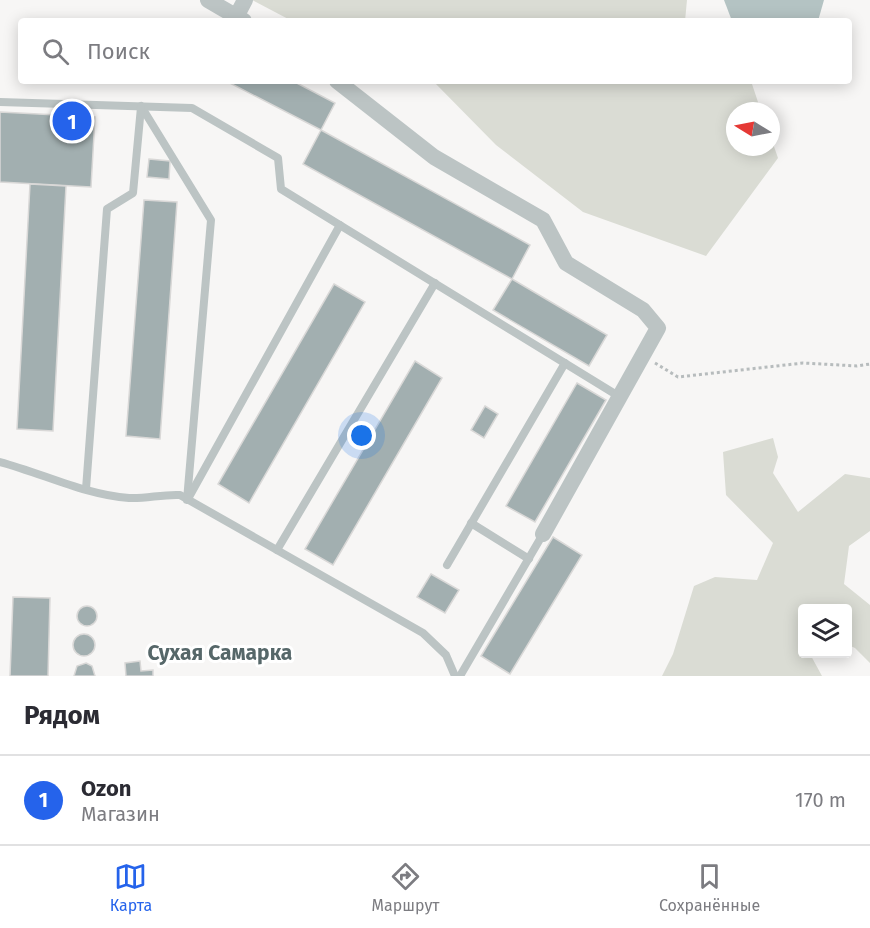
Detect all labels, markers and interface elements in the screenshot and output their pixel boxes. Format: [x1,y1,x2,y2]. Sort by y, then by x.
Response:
search box [18,18,852,84]
icon: search [39,35,72,68]
text: Поиск [87,38,150,65]
pin: 1 [52,98,92,144]
north arrow [726,102,780,156]
your location [347,421,376,450]
map controls [798,604,852,658]
button: layers [798,604,852,658]
district label: Сухая Самарка [148,640,292,666]
text: Рядом [24,700,100,731]
text: Ozon [81,775,131,802]
text: 1 [39,788,48,812]
text: 170 m [795,788,846,812]
text: Магазин [81,802,160,826]
tab: Карта [110,860,152,915]
tab: Маршрут [372,860,440,915]
tab: Сохранённые [659,860,760,915]

